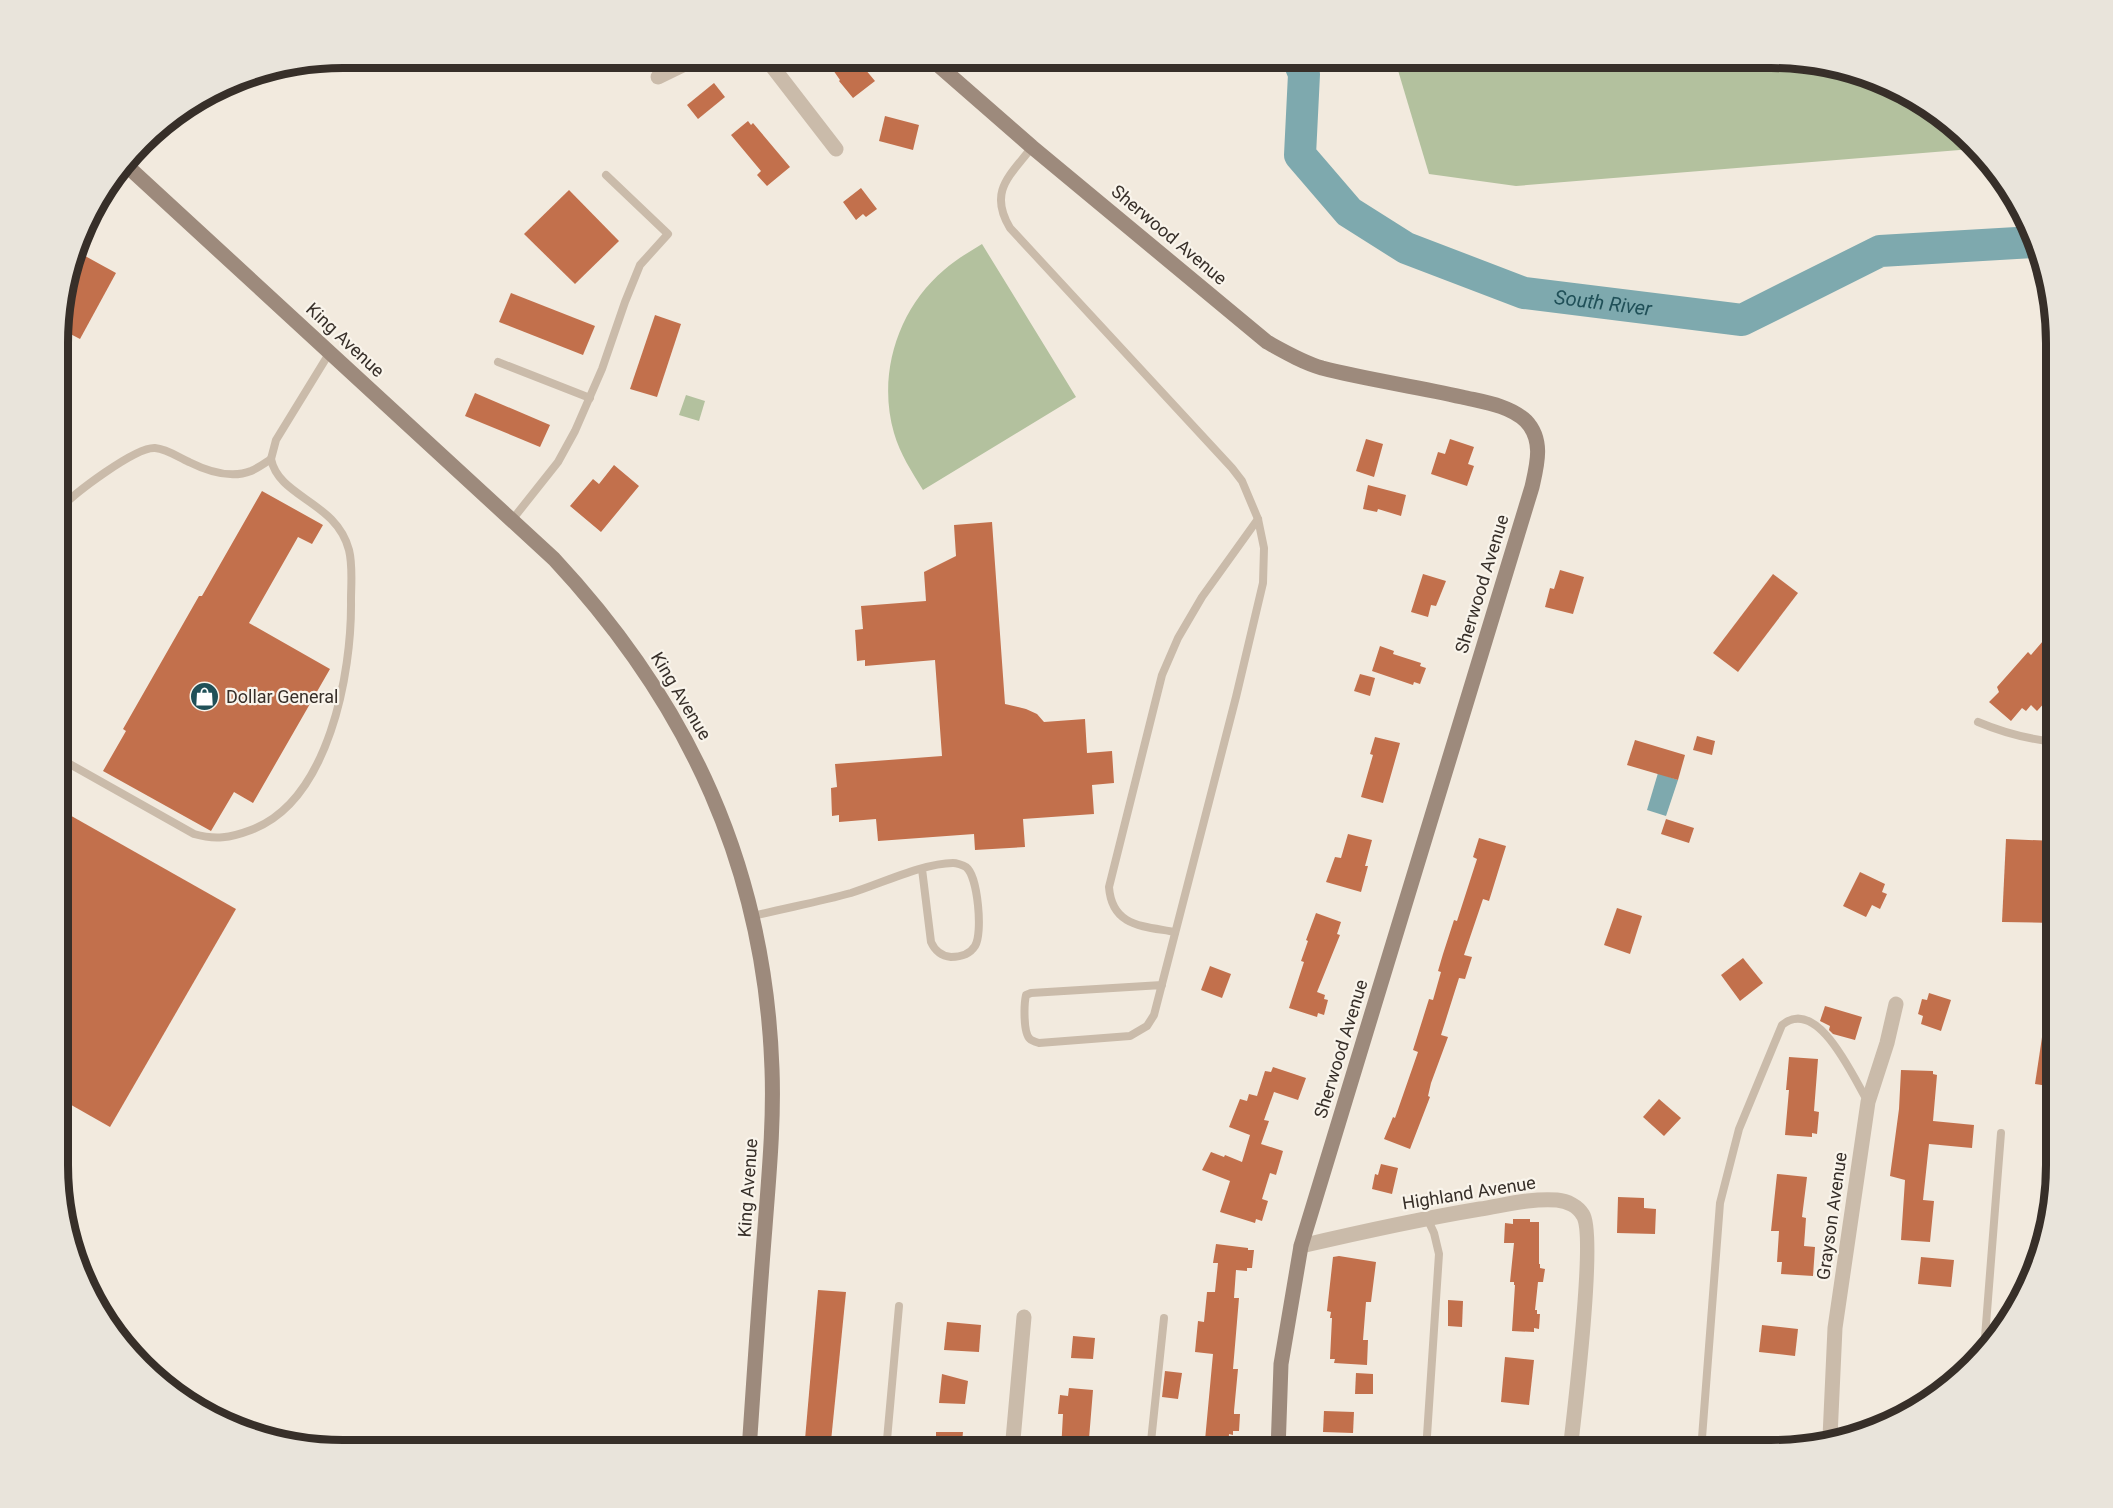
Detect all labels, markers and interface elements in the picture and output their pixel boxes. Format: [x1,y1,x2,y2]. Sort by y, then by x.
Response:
street label: Sherwood Avenue [1107,180,1231,289]
water label: South River [1553,285,1655,321]
street label: King Avenue [302,298,389,381]
street label: Sherwood Avenue [1450,512,1513,656]
street label: King Avenue [647,648,716,744]
shop icon: Dollar General [189,681,221,713]
place label: Dollar General [226,686,338,707]
street label: Sherwood Avenue [1309,977,1372,1121]
street label: King Avenue [734,1138,761,1238]
street label: Grayson Avenue [1812,1151,1851,1281]
street label: Highland Avenue [1401,1172,1537,1213]

